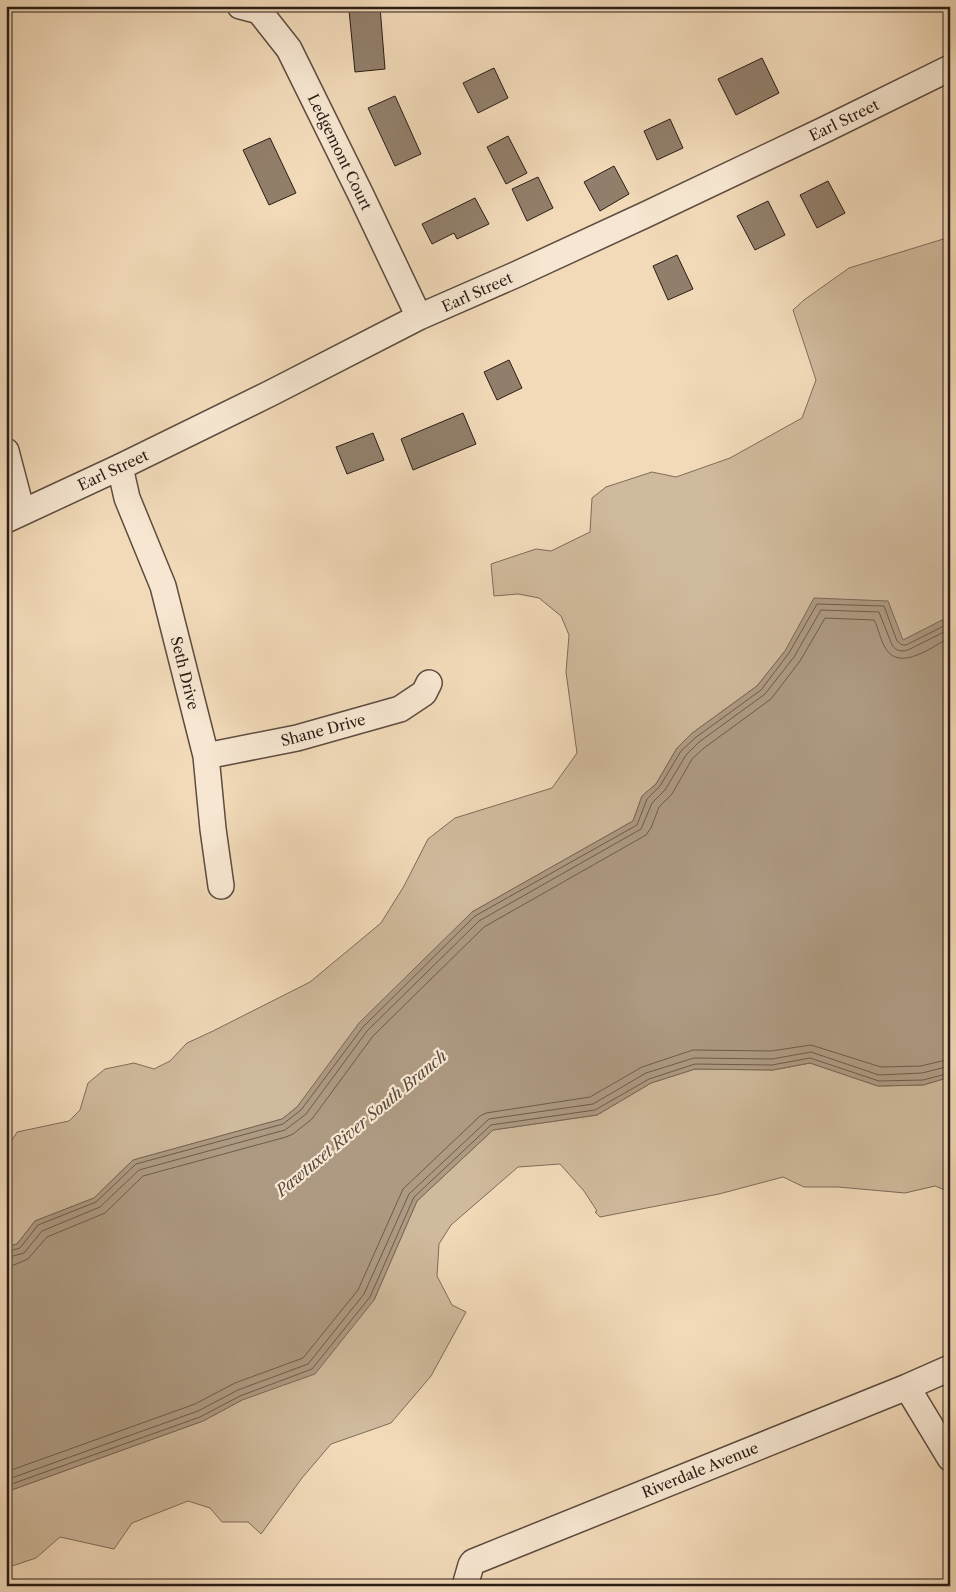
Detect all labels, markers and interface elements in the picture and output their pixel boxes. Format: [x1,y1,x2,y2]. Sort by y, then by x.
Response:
street label: Ledgemont Court [304,91,377,214]
street label: Earl Street [806,95,883,145]
street label: Earl Street [439,268,516,316]
street label: Earl Street [75,445,152,495]
street label: Seth Drive [167,634,203,712]
street label: Shane Drive [278,710,368,750]
water label: Pawtuxet River South Branch [270,1046,450,1202]
street label: Riverdale Avenue [639,1438,761,1502]

